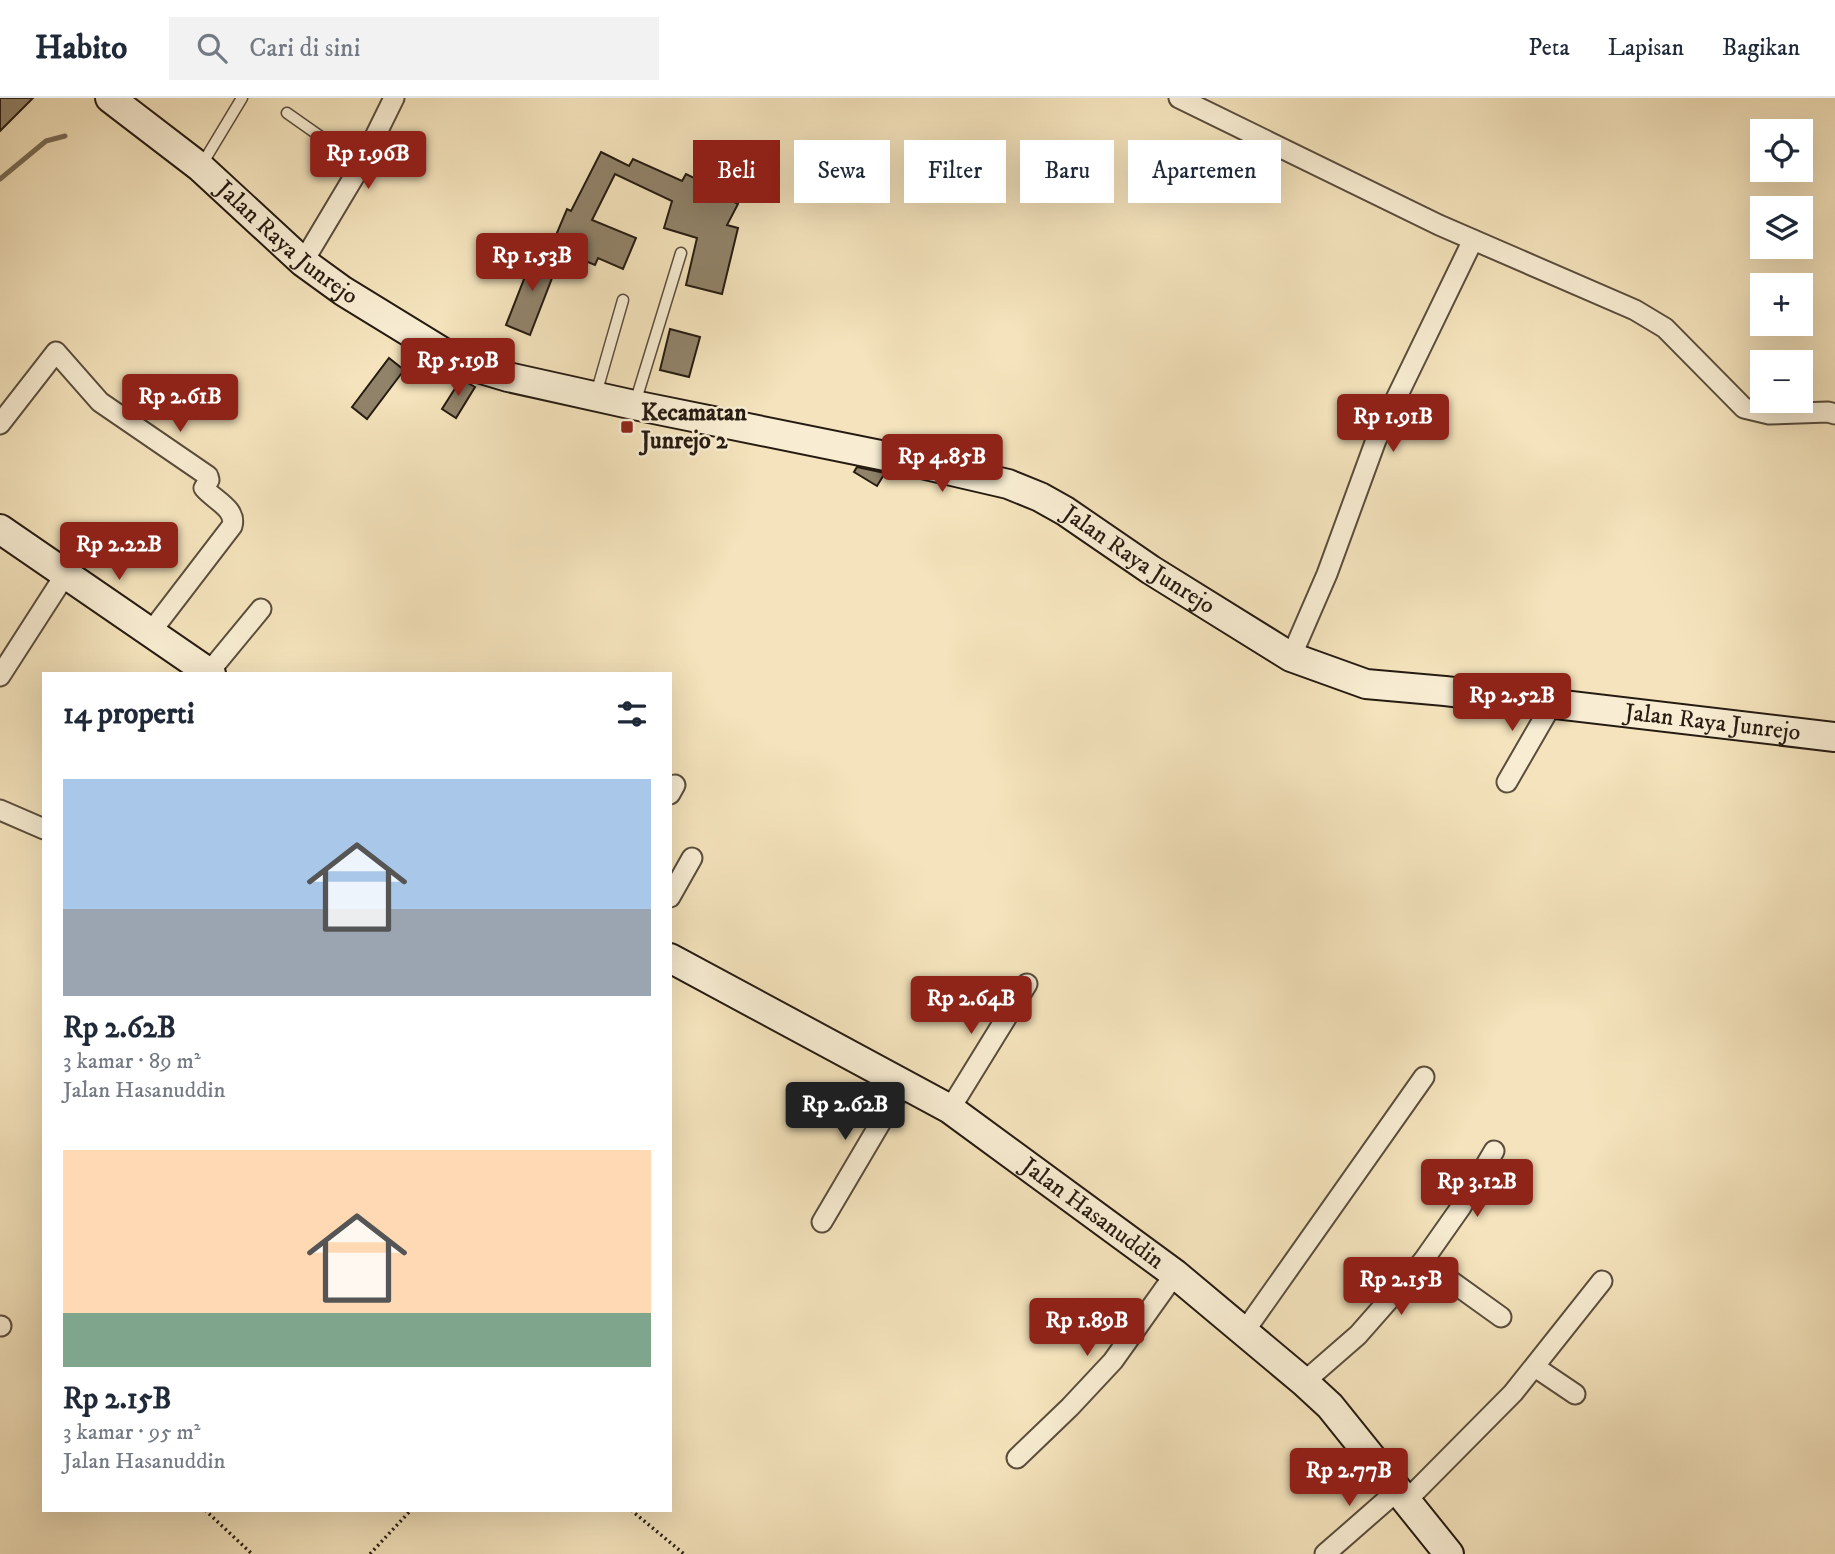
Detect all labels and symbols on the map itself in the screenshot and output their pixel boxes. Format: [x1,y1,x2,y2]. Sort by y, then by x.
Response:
pin: Rp 1.96B [296,132,440,191]
street label: Jalan Raya Junrejo [208,173,363,311]
pin: Rp 1.53B [460,234,604,293]
pin: Rp 5.19B [386,338,530,398]
pin: Rp 2.61B [108,374,252,434]
pin: Rp 1.91B [1321,394,1465,454]
place label: Kecamatan Junrejo 2 [638,398,747,456]
marker: Kecamatan Junrejo 2 [619,419,635,435]
pin: Rp 4.85B [870,434,1014,494]
street label: Jalan Raya Junrejo [1055,498,1221,621]
pin: Rp 2.22B [47,522,191,582]
pin: Rp 2.52B [1440,674,1584,733]
street label: Jalan Raya Junrejo [1621,697,1802,748]
pin: Rp 2.64B [899,976,1043,1036]
pin: Rp 2.62B [773,1082,917,1142]
street label: Jalan Hasanuddin [1014,1150,1170,1276]
pin: Rp 3.12B [1405,1160,1549,1219]
pin: Rp 2.15B [1329,1258,1473,1317]
pin: Rp 1.89B [1015,1298,1159,1358]
pin: Rp 2.77B [1277,1448,1421,1508]

